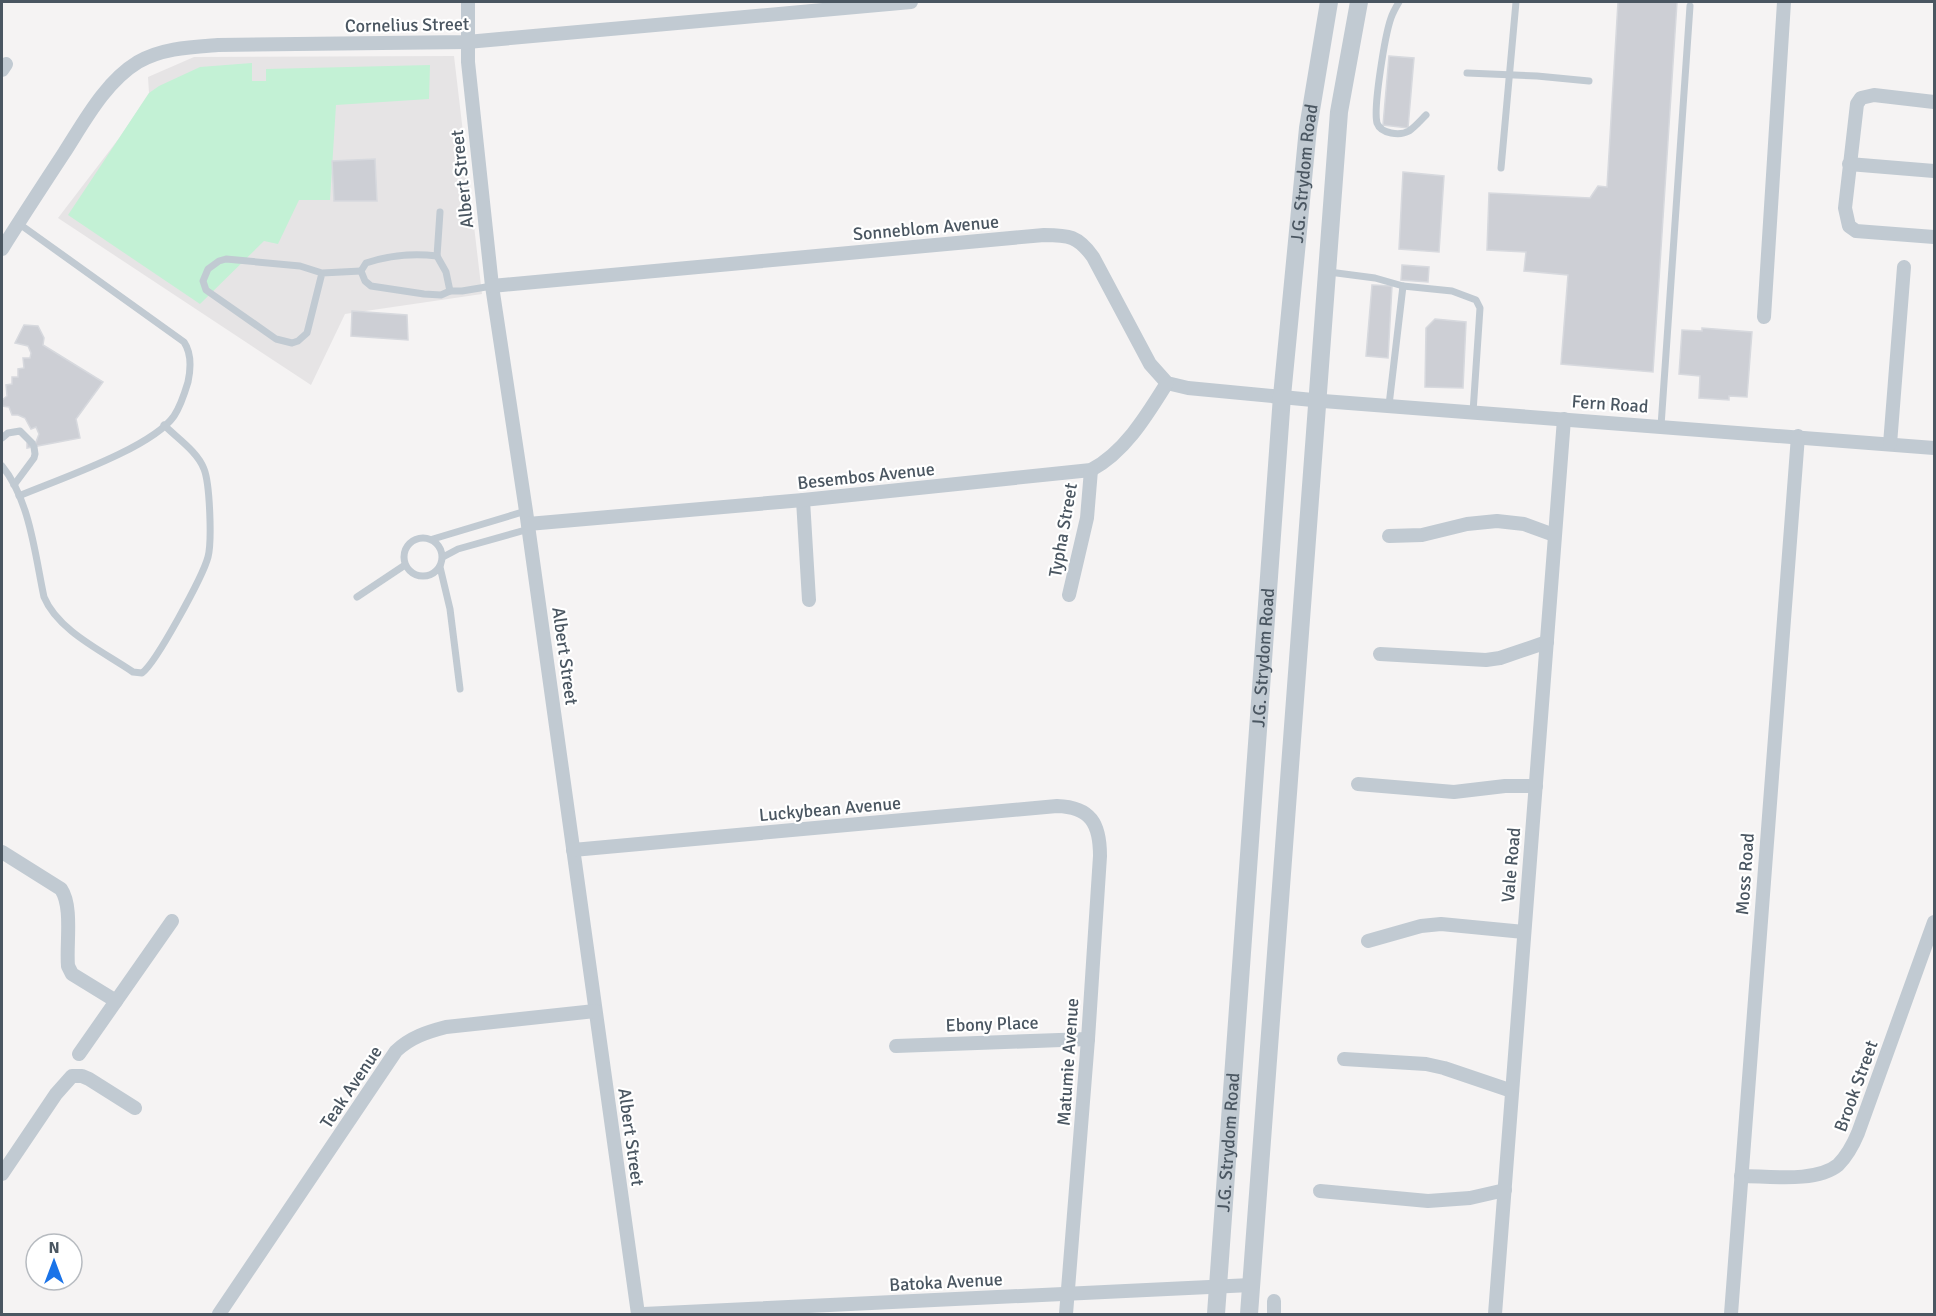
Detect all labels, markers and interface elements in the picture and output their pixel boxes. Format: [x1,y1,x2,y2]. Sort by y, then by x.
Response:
street label: Cornelius Street [345,13,469,37]
street label: J.G. Strydom Road [1286,102,1323,244]
street label: Albert Street [446,129,478,229]
street label: Sonneblom Avenue [852,211,1000,245]
street label: Fern Road [1571,390,1649,418]
street label: Besembos Avenue [796,458,936,494]
street label: Typha Street [1044,481,1082,579]
street label: J.G. Strydom Road [1247,587,1279,728]
street label: Albert Street [547,606,583,706]
street label: Luckybean Avenue [758,792,902,826]
street label: Vale Road [1497,827,1525,903]
street label: Moss Road [1731,832,1759,916]
street label: Matumie Avenue [1053,997,1083,1127]
street label: Ebony Place [945,1011,1039,1037]
street label: Brook Street [1829,1037,1883,1135]
street label: Teak Avenue [315,1042,387,1132]
street label: J.G. Strydom Road [1212,1072,1244,1213]
street label: Albert Street [613,1087,649,1187]
north arrow [24,1232,84,1292]
text: N [48,1238,60,1258]
street label: Batoka Avenue [889,1268,1003,1296]

